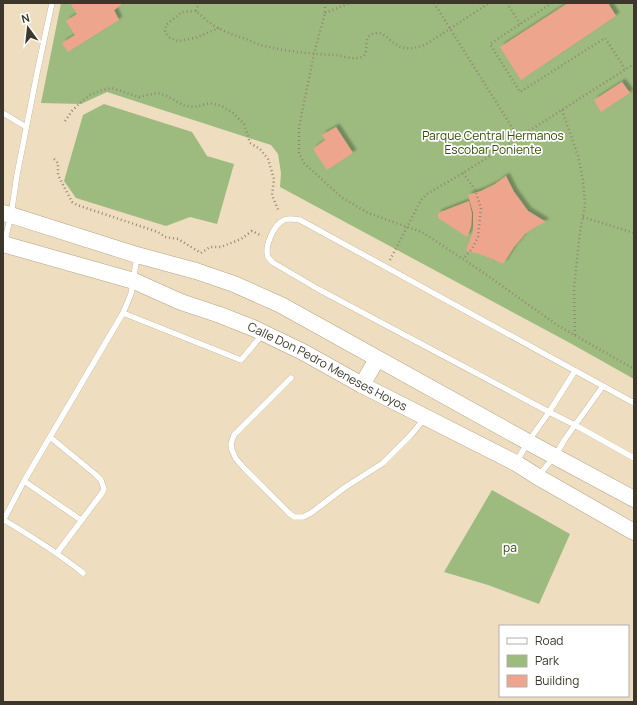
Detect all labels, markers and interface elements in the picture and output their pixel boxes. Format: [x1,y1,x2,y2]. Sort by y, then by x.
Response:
north arrow [8,8,48,48]
text: N [20,10,31,26]
park label: Parque Central Hermanos Escobar Poniente [422,127,564,158]
street label: Calle Don Pedro Meneses Hoyos [245,318,410,415]
park label: pa [503,539,517,556]
legend [499,625,629,697]
text: Road [535,632,563,649]
text: Park [535,652,560,669]
text: Building [535,672,579,689]

